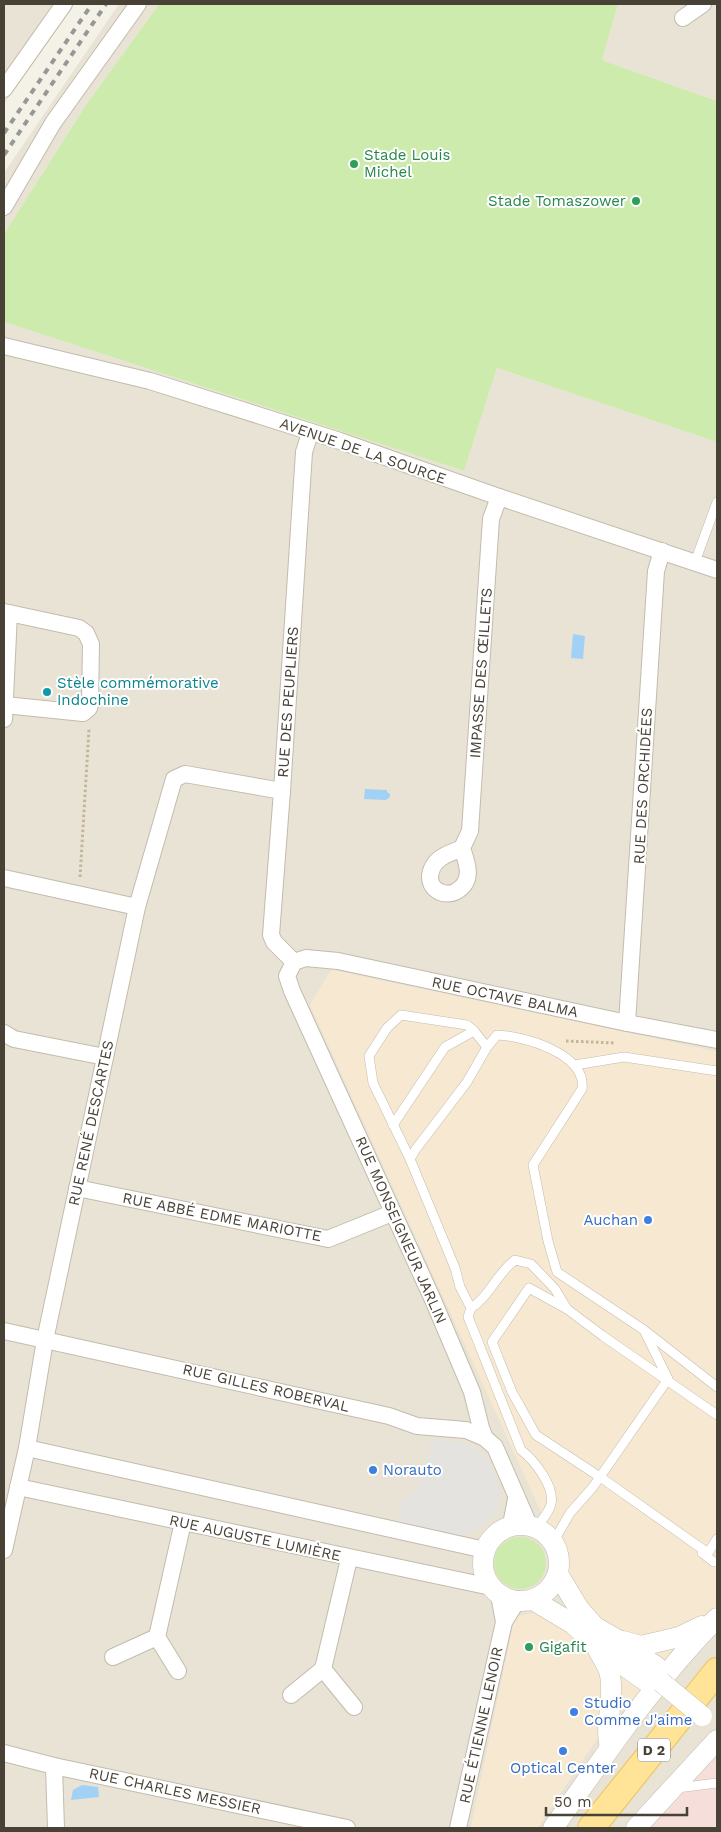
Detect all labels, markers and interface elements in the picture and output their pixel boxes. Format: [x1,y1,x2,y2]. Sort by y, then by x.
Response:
place label: Stade Louis Michel [364,146,451,181]
marker: Stade Louis Michel [348,158,360,170]
place label: Stade Tomaszower [488,192,626,210]
marker: Stade Tomaszower [630,195,642,207]
street label: AVENUE DE LA SOURCE [277,414,449,488]
street label: IMPASSE DES ŒILLETS [466,587,496,759]
street label: RUE DES PEUPLIERS [274,626,302,778]
place label: Stèle commémorative Indochine [57,674,219,709]
marker: Stèle commémorative Indochine [41,686,53,698]
street label: RUE DES ORCHIDÉES [630,707,656,865]
street label: RUE OCTAVE BALMA [430,973,580,1021]
street label: RUE RENÉ DESCARTES [65,1039,117,1207]
street label: RUE MONSEIGNEUR JARLIN [351,1134,451,1326]
street label: RUE ABBÉ EDME MARIOTTE [121,1189,323,1245]
place label: Auchan [584,1211,638,1229]
marker: Auchan [642,1214,654,1226]
street label: RUE GILLES ROBERVAL [181,1360,351,1416]
place label: Norauto [383,1461,442,1479]
marker: Norauto [367,1464,379,1476]
street label: RUE AUGUSTE LUMIÈRE [168,1511,342,1565]
place label: Gigafit [539,1638,587,1656]
marker: Gigafit [523,1641,535,1653]
street label: RUE ÉTIENNE LENOIR [456,1645,506,1805]
place label: Studio Comme J'aime [584,1694,693,1729]
marker: Studio Comme J'aime [568,1706,580,1718]
road number: D 2 [638,1738,670,1762]
marker: Optical Center [557,1745,569,1757]
place label: Optical Center [510,1759,616,1777]
street label: RUE CHARLES MESSIER [87,1764,263,1818]
scale bar [546,1784,687,1816]
text: 50 m [554,1793,591,1811]

